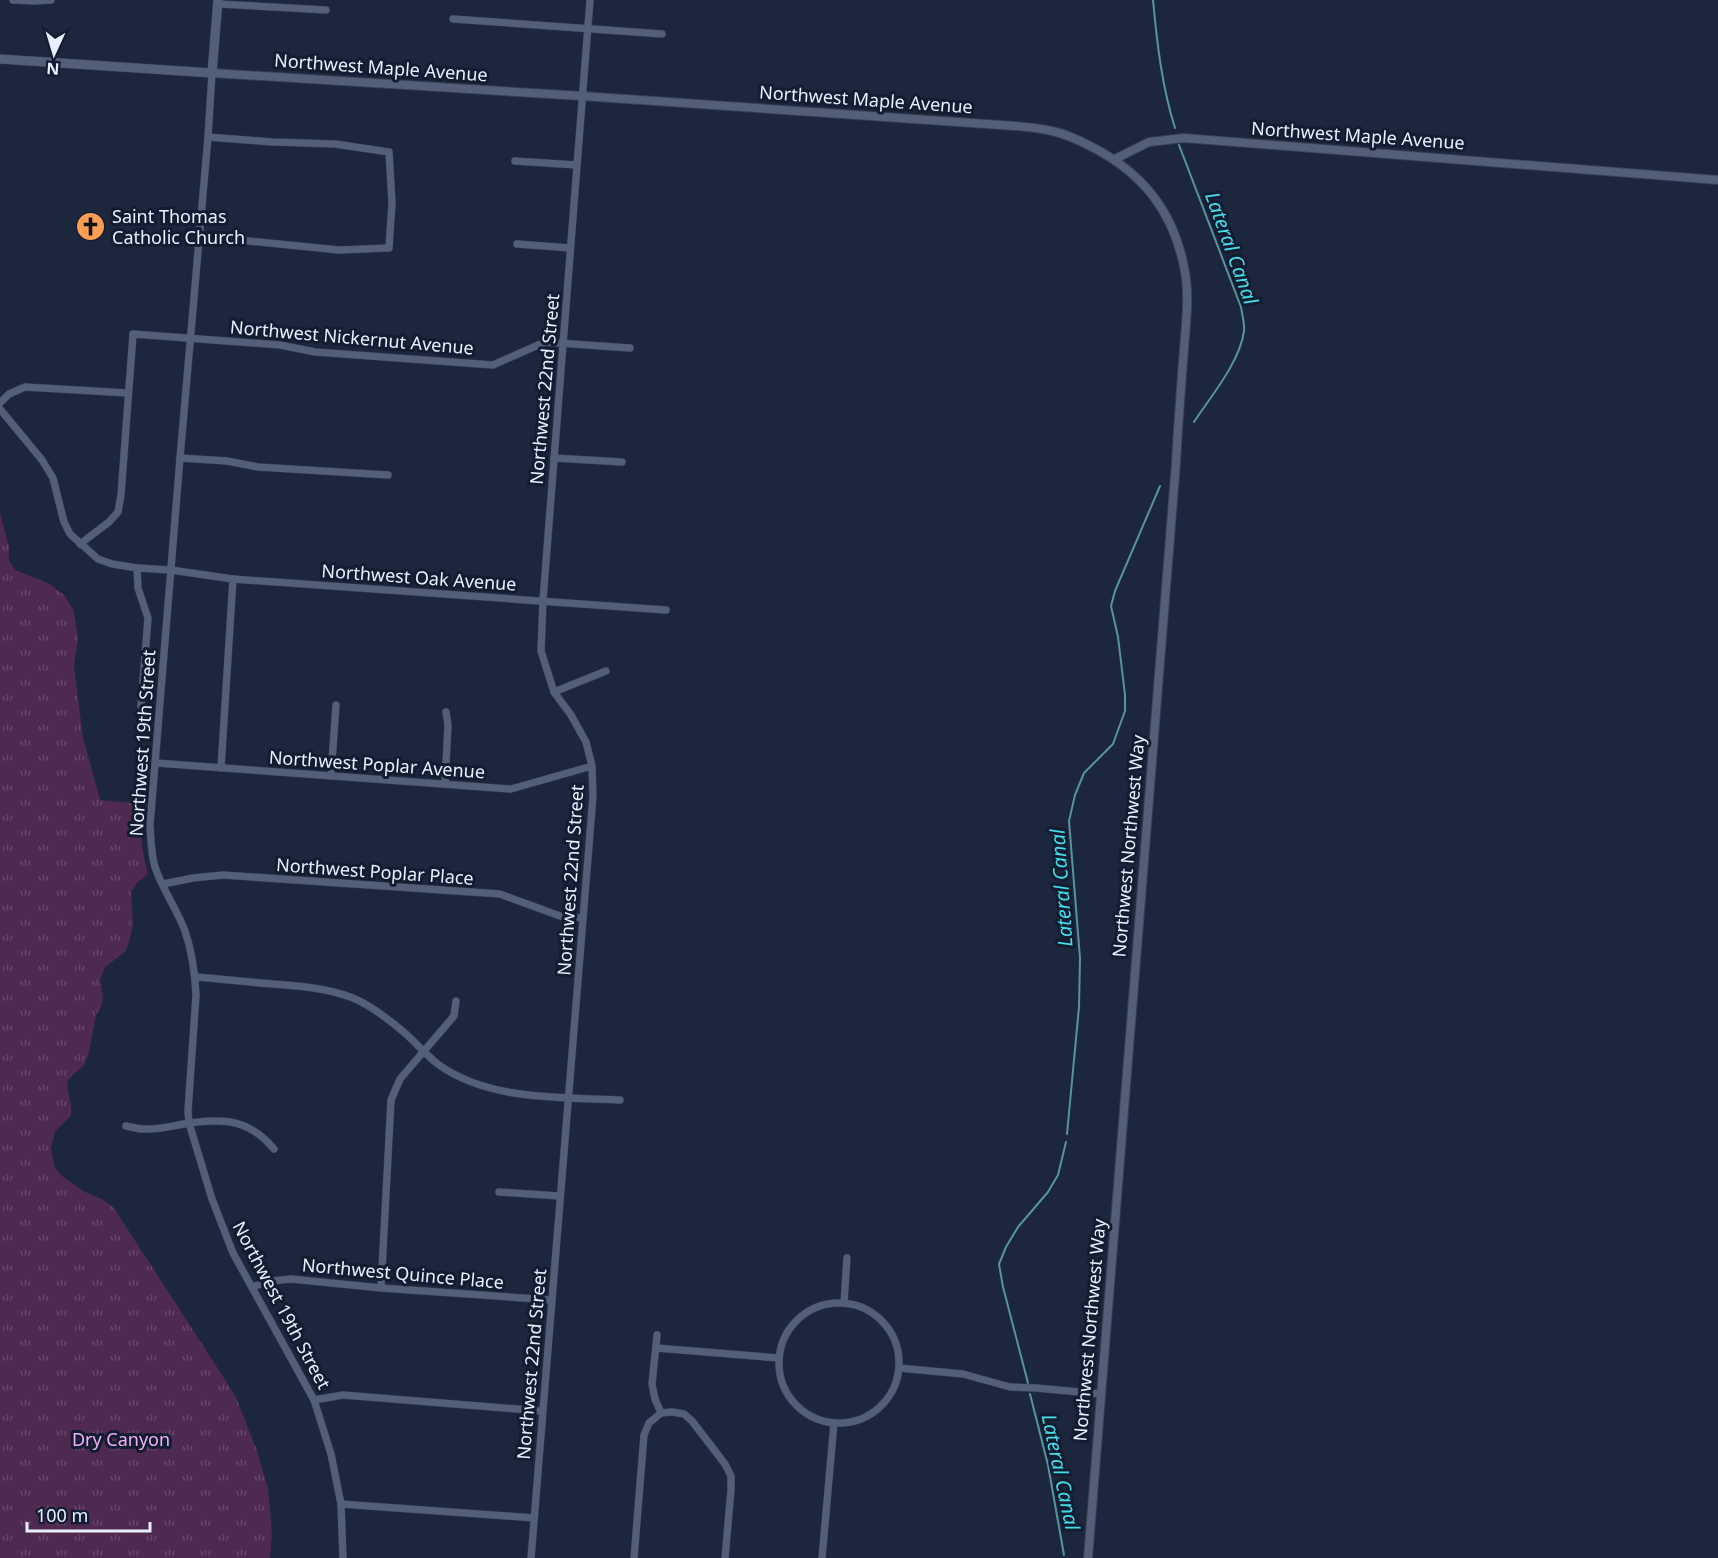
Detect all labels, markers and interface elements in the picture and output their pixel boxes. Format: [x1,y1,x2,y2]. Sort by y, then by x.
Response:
north arrow [24,24,84,84]
street label: Northwest Maple Avenue [273,48,489,86]
text: N [46,58,60,80]
street label: Northwest Maple Avenue [758,80,974,118]
street label: Northwest Maple Avenue [1250,116,1466,154]
water label: Lateral Canal [1199,188,1265,309]
place label: Saint Thomas Catholic Church [112,204,245,249]
church icon: Saint Thomas Catholic Church [75,210,107,242]
street label: Northwest 22nd Street [524,292,564,485]
street label: Northwest Nickernut Avenue [229,314,475,360]
street label: Northwest Oak Avenue [321,558,517,596]
street label: Northwest 19th Street [124,648,161,837]
street label: Northwest Northwest Way [1106,733,1150,958]
street label: Northwest Poplar Avenue [268,744,486,784]
street label: Northwest 22nd Street [551,783,589,976]
water label: Lateral Canal [1043,827,1079,948]
street label: Northwest Poplar Place [275,852,475,890]
street label: Northwest 19th Street [228,1217,337,1394]
street label: Northwest Northwest Way [1067,1217,1111,1442]
street label: Northwest Quince Place [301,1252,505,1294]
street label: Northwest 22nd Street [511,1267,551,1460]
water label: Lateral Canal [1036,1411,1087,1533]
park label: Dry Canyon [72,1427,170,1451]
scale bar [27,1495,150,1533]
text: 100 m [36,1503,88,1527]

